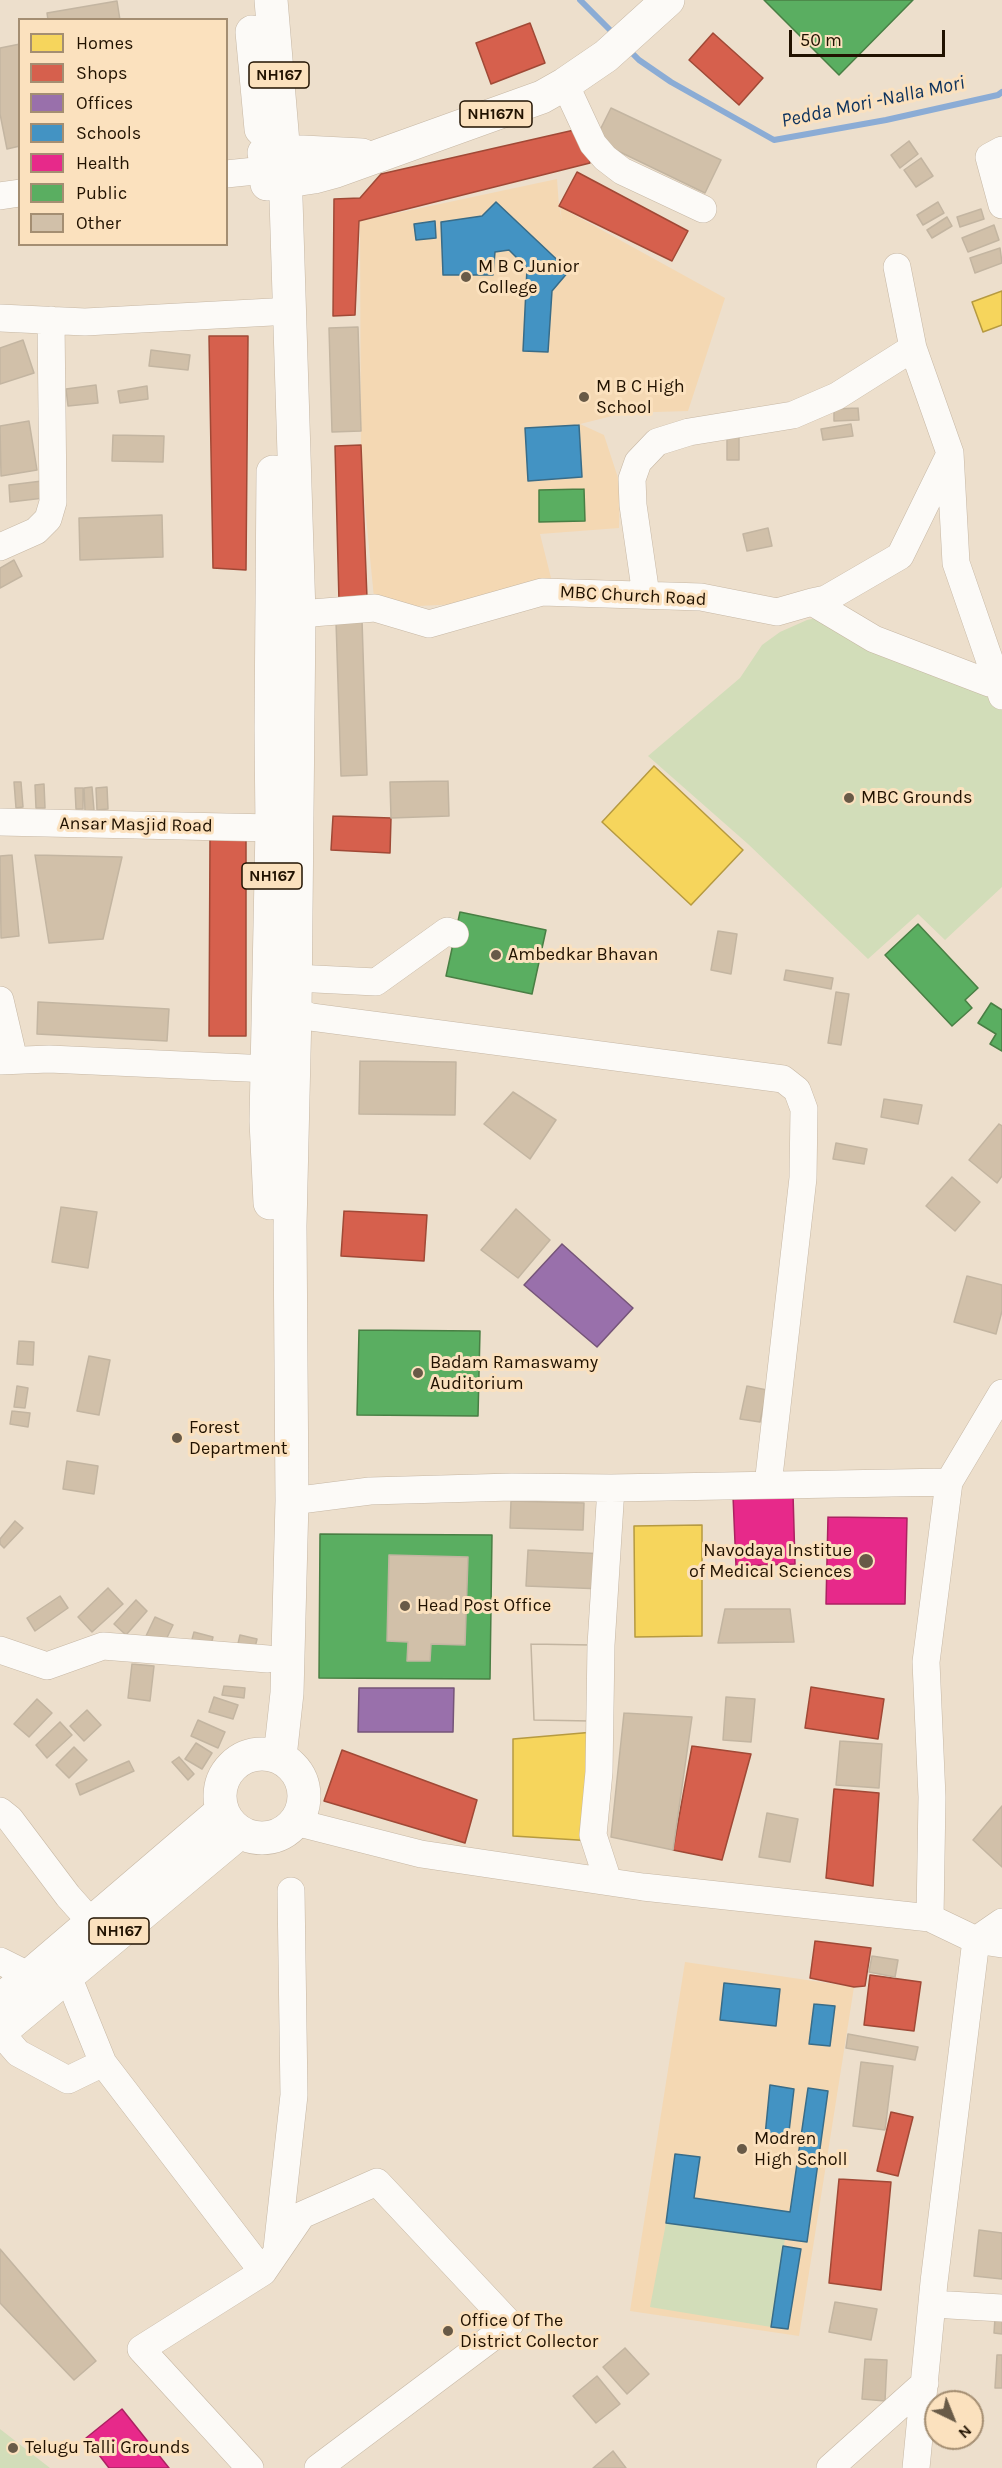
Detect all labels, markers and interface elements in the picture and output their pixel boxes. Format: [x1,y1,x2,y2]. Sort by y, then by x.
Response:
legend [18,18,228,246]
scale bar [792,18,948,56]
text: 50 m [800,29,842,51]
text: Homes [76,32,133,54]
text: Shops [76,62,128,84]
road number: NH167 [249,62,309,88]
water label: Pedda Mori -Nalla Mori [779,71,967,133]
text: Offices [76,92,133,114]
road number: NH167N [460,101,532,127]
text: Schools [76,122,141,144]
text: Health [76,152,130,174]
text: Public [76,182,127,204]
text: Other [76,212,121,234]
place label: M B C Junior College [478,256,579,298]
marker: M B C Junior College [459,270,473,284]
place label: M B C High School [596,376,685,418]
marker: M B C High School [577,390,591,404]
street label: MBC Church Road [559,581,707,611]
place label: MBC Grounds [861,787,973,809]
marker: MBC Grounds [842,791,856,805]
street label: Ansar Masjid Road [59,813,213,837]
road number: NH167 [242,863,302,889]
place label: Ambedkar Bhavan [508,944,658,966]
marker: Ambedkar Bhavan [489,948,503,962]
place label: Badam Ramaswamy Auditorium [430,1352,598,1394]
marker: Badam Ramaswamy Auditorium [411,1366,425,1380]
place label: Forest Department [189,1417,288,1460]
marker: Forest Department [170,1431,184,1445]
place label: Navodaya Institue of Medical Sciences [689,1540,852,1582]
marker: Navodaya Institue of Medical Sciences [857,1552,875,1570]
place label: Head Post Office [417,1595,551,1617]
marker: Head Post Office [398,1599,412,1613]
road number: NH167 [89,1918,149,1944]
place label: Modren High Scholl [754,2128,848,2170]
marker: Modren High Scholl [735,2142,749,2156]
place label: Office Of The District Collector [460,2310,598,2352]
marker: Office Of The District Collector [441,2324,455,2338]
north arrow [924,2390,984,2450]
text: N [955,2421,976,2443]
place label: Telugu Talli Grounds [25,2437,190,2459]
marker: Telugu Talli Grounds [6,2441,20,2455]

